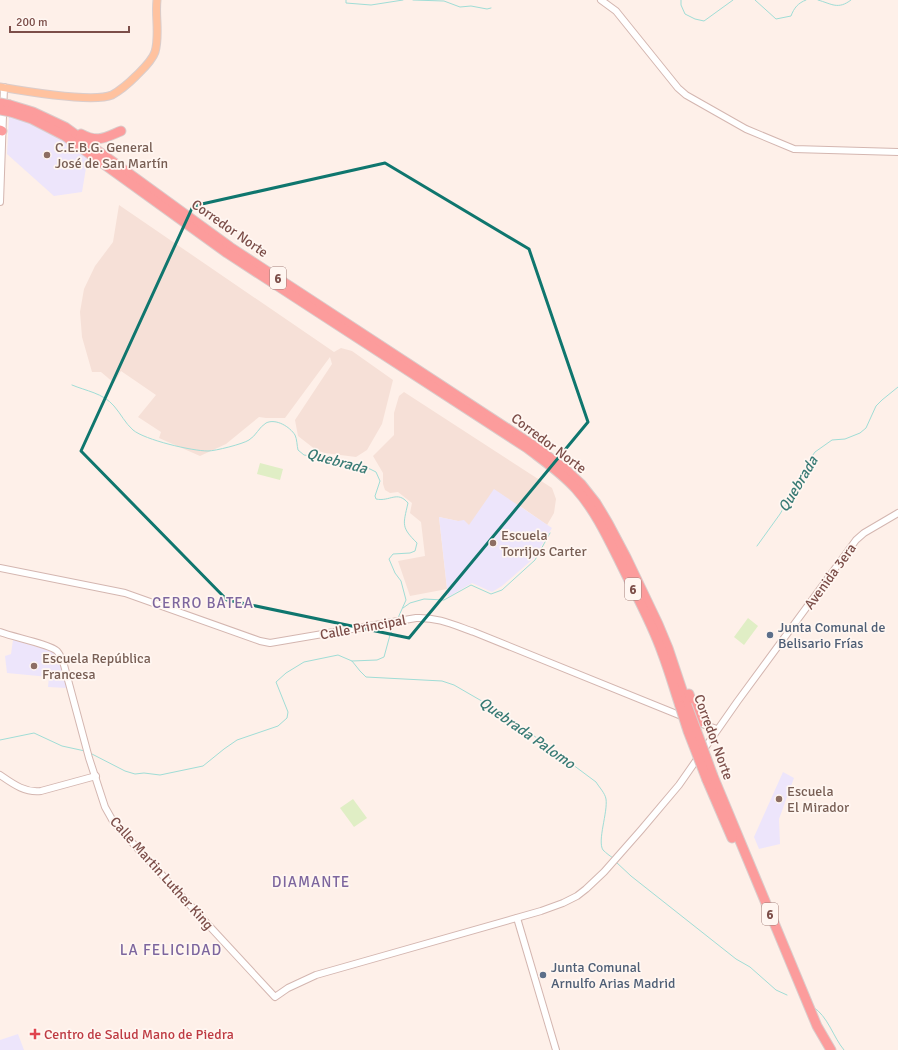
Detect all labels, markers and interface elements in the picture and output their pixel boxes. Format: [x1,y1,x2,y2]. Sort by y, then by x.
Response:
scale bar [10,8,129,34]
text: 200 m [16,15,48,30]
place label: C.E.B.G. General José de San Martín [55,139,168,172]
marker: C.E.B.G. General José de San Martín [42,150,52,160]
street label: Corredor Norte [188,196,271,261]
road number: 6 [270,267,286,289]
street label: Corredor Norte [508,410,590,477]
water label: Quebrada [305,444,370,478]
water label: Quebrada [774,453,822,515]
place label: Escuela Torrijos Carter [501,527,587,560]
marker: Escuela Torrijos Carter [488,538,498,548]
street label: Avenida 3era [801,540,860,613]
road number: 6 [625,578,641,600]
district label: CERRO BATEA [152,594,254,612]
street label: Calle Principal [319,612,407,643]
place label: Junta Comunal de Belisario Frías [778,619,885,652]
marker: Junta Comunal de Belisario Frías [765,630,775,640]
place label: Escuela República Francesa [42,650,151,683]
marker: Escuela República Francesa [29,661,39,671]
street label: Corredor Norte [690,692,737,782]
water label: Quebrada Palomo [476,693,579,773]
place label: Escuela El Mirador [787,783,850,816]
marker: Escuela El Mirador [774,794,784,804]
street label: Calle Martin Luther King [106,813,217,933]
district label: DIAMANTE [272,873,350,891]
road number: 6 [762,903,778,925]
district label: LA FELICIDAD [120,941,222,959]
place label: Junta Comunal Arnulfo Arias Madrid [551,959,675,992]
marker: Junta Comunal Arnulfo Arias Madrid [538,970,548,980]
place label: Centro de Salud Mano de Piedra [44,1026,234,1043]
marker: Centro de Salud Mano de Piedra [29,1028,41,1040]

